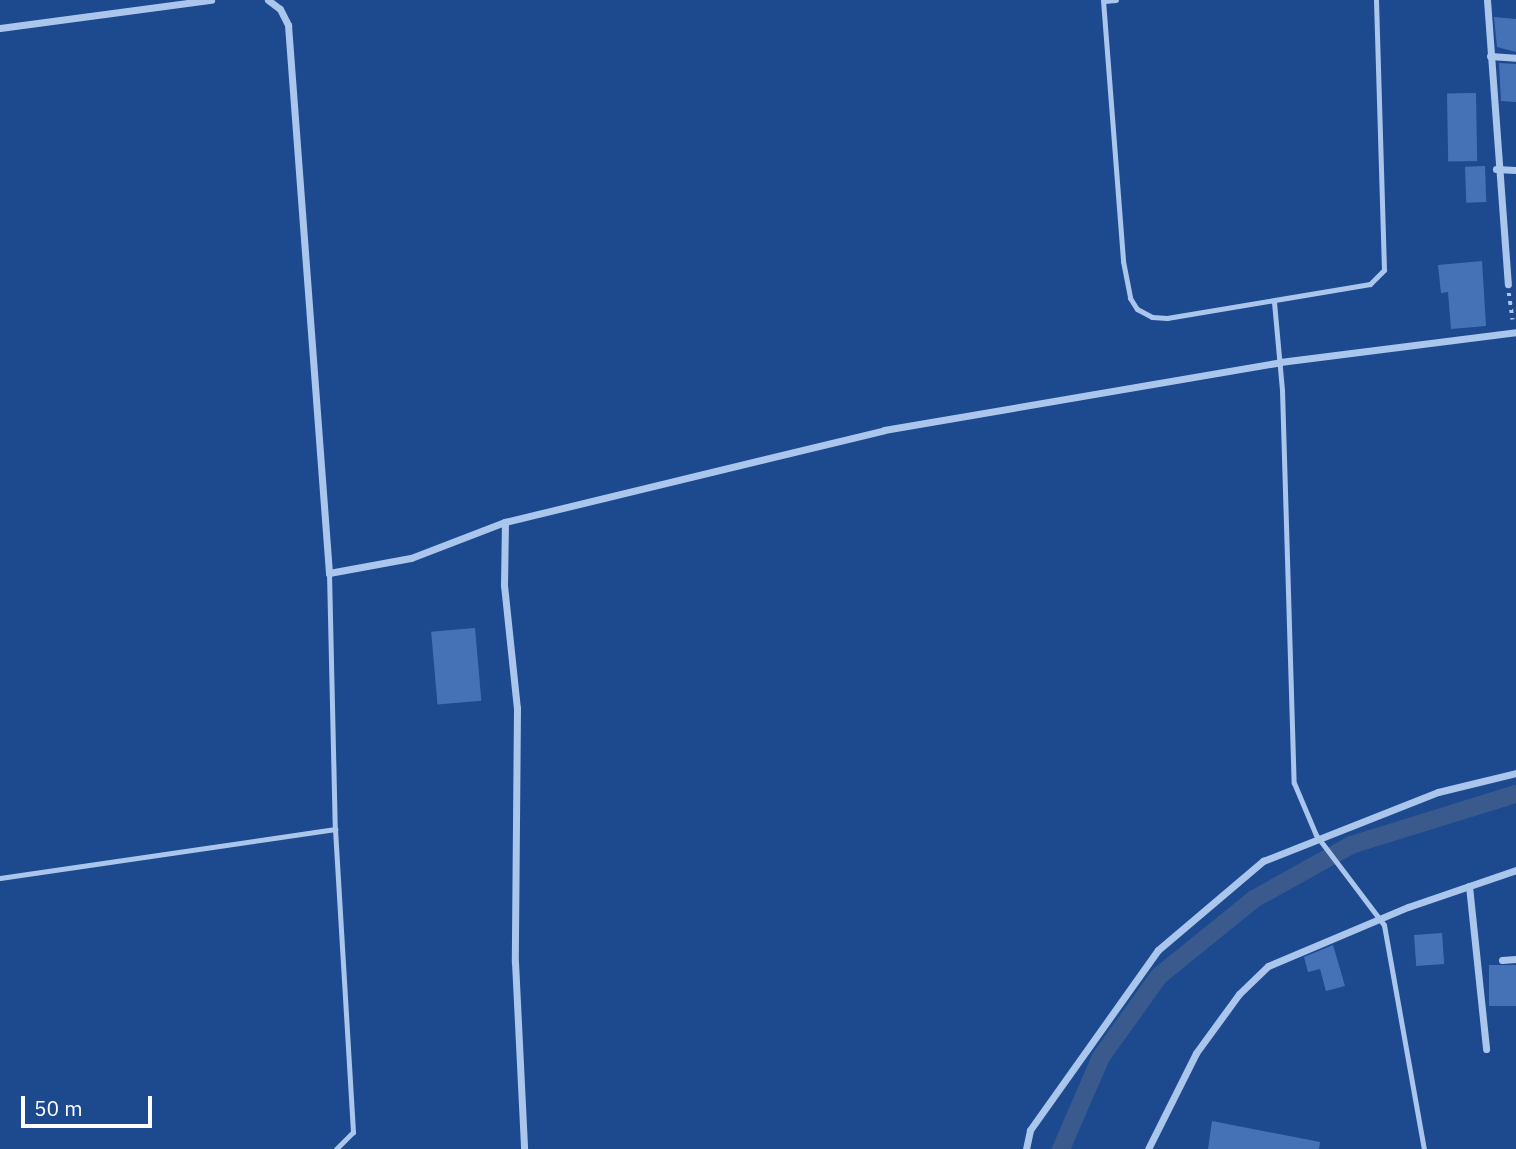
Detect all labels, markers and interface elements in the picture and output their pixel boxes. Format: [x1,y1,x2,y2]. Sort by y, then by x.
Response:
scale bar [24,1082,156,1126]
text: 50 m [34,1094,83,1122]

